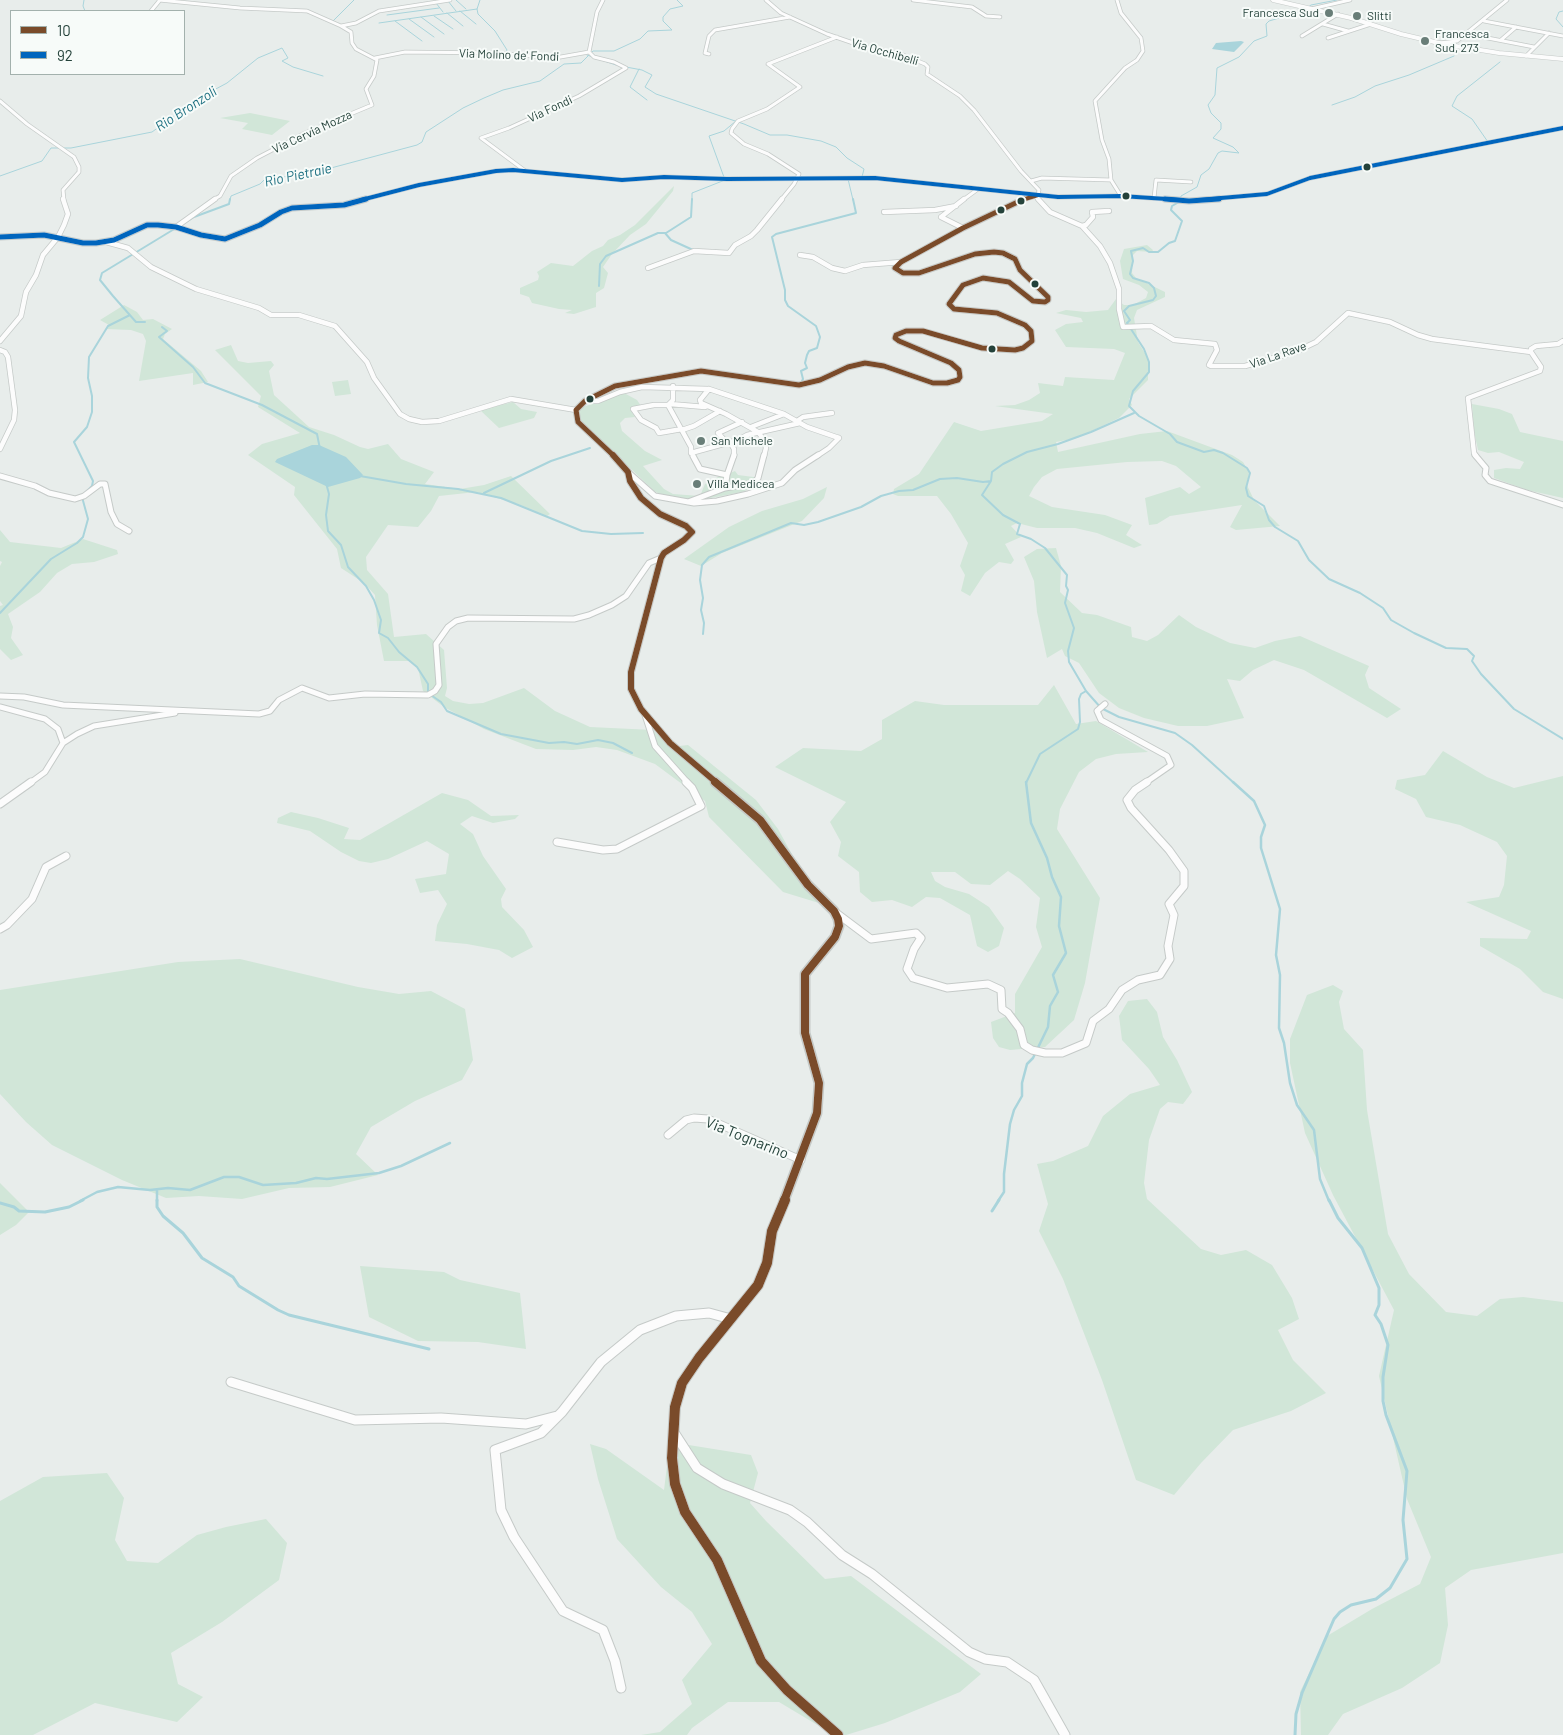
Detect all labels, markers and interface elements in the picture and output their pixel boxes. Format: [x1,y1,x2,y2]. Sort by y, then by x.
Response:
place label: Francesca Sud [1242,6,1319,20]
marker: Francesca Sud [1323,7,1335,19]
place label: Slitti [1367,9,1392,23]
legend [10,10,185,75]
marker: Slitti [1351,10,1363,22]
text: 10 [57,21,71,39]
place label: Francesca Sud, 273 [1435,27,1489,55]
street label: Via Occhibelli [850,35,920,69]
marker: Francesca Sud, 273 [1419,35,1431,47]
text: 92 [57,46,73,64]
street label: Via Molino de' Fondi [459,46,559,64]
water label: Rio Bronzoli [152,83,220,135]
street label: Via Fondi [525,92,575,126]
street label: Via Cervia Mozza [270,107,354,157]
water label: Rio Pietraie [263,160,333,190]
unlabelled marker [1362,162,1372,172]
unlabelled marker [1121,191,1131,201]
unlabelled marker [1016,196,1026,206]
unlabelled marker [996,205,1006,215]
unlabelled marker [1030,279,1040,289]
street label: Via La Rave [1248,339,1308,371]
unlabelled marker [987,344,997,354]
unlabelled marker [585,394,595,404]
place label: San Michele [711,434,773,448]
marker: San Michele [695,435,707,447]
place label: Villa Medicea [707,477,774,491]
marker: Villa Medicea [691,478,703,490]
street label: Via Tognarino [703,1113,791,1163]

